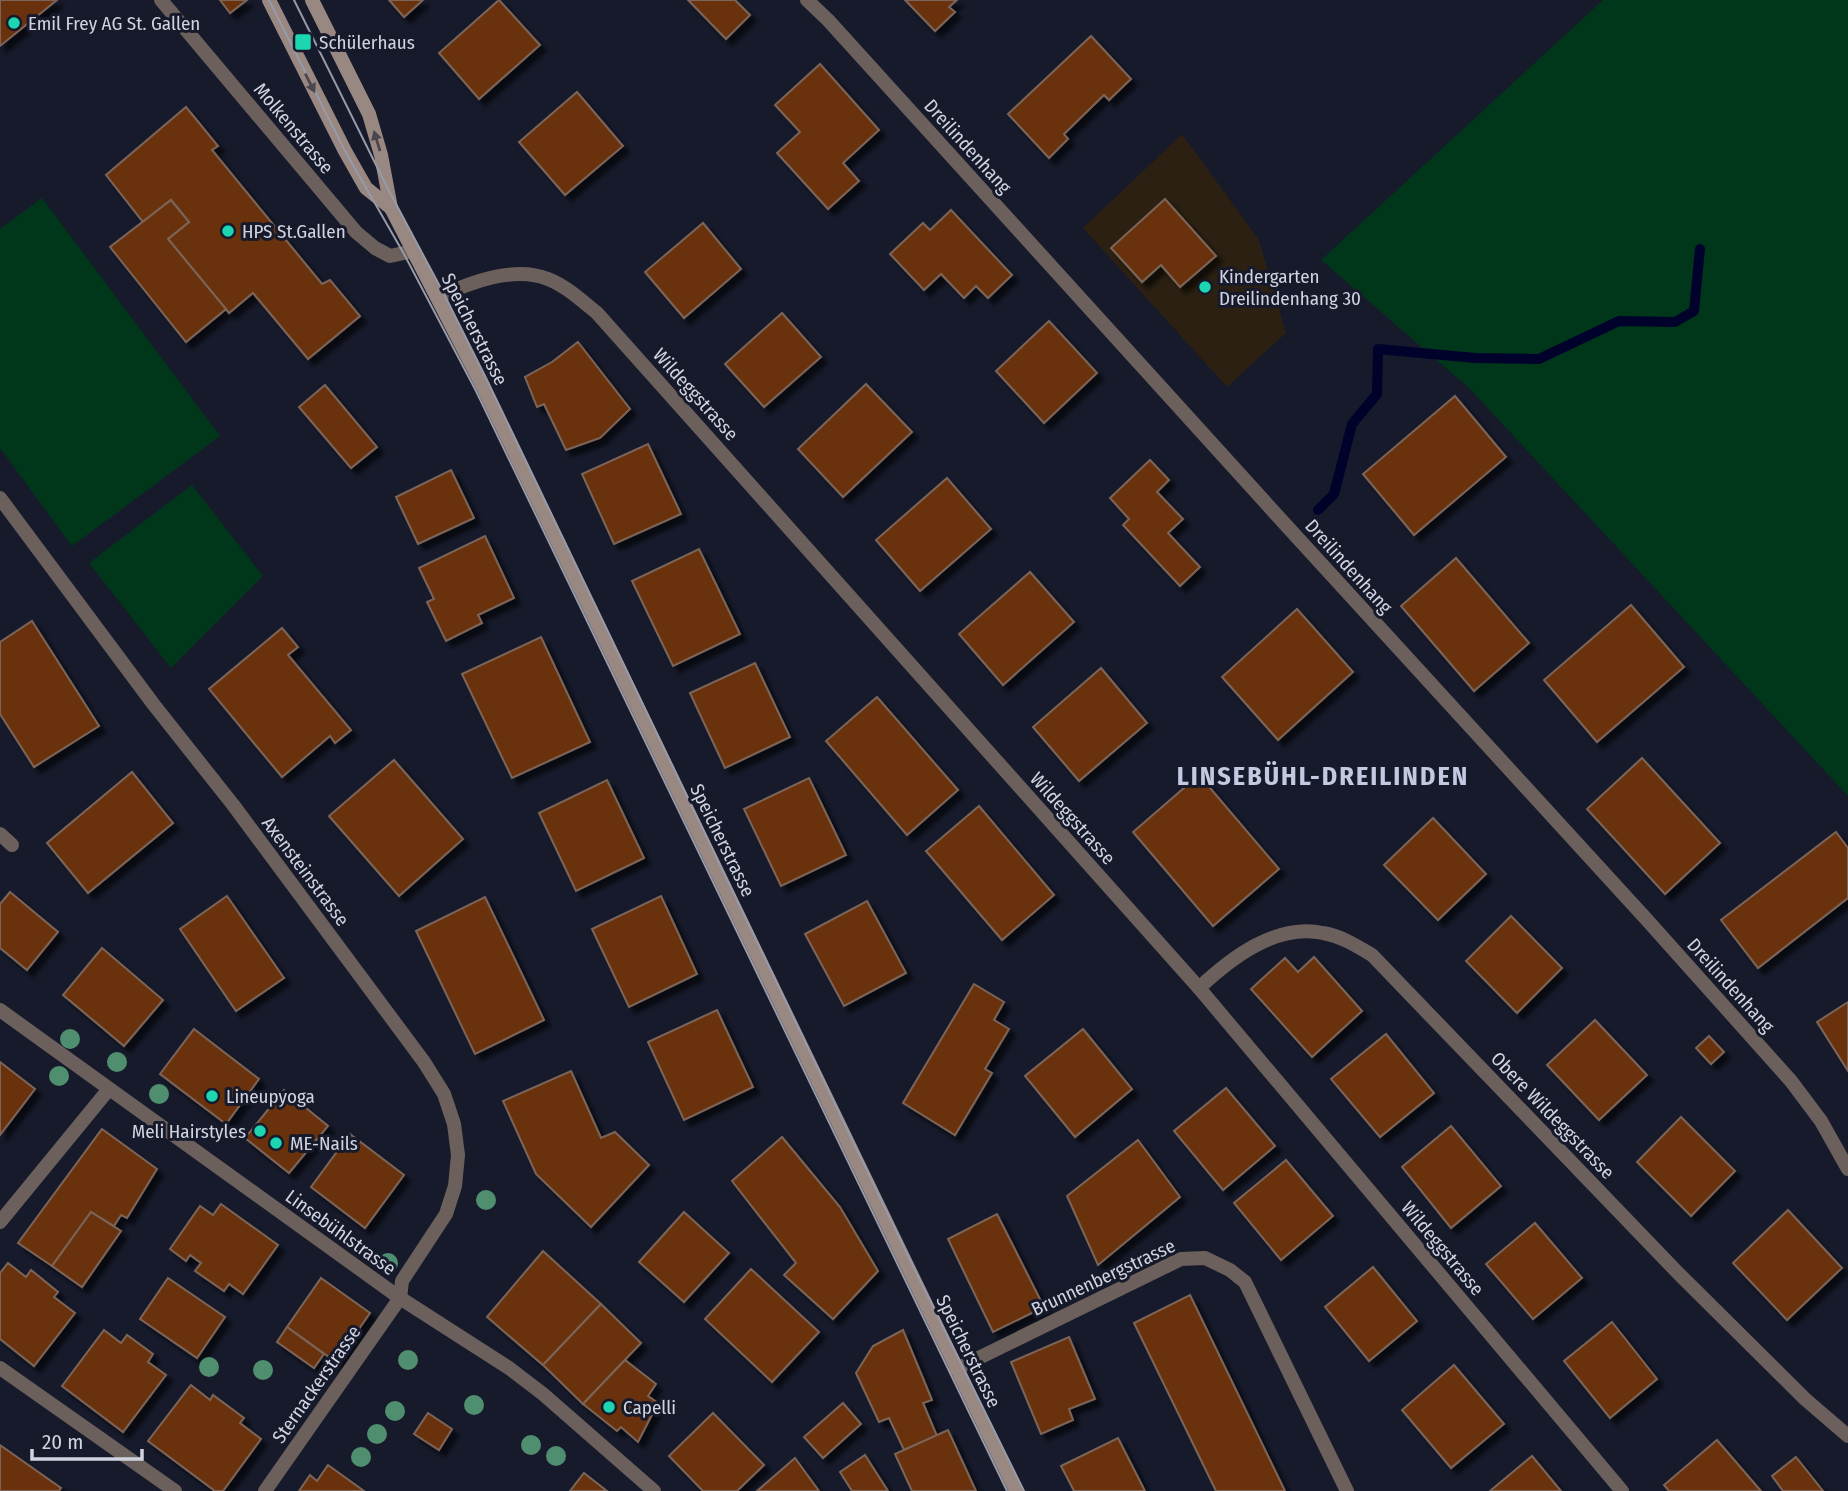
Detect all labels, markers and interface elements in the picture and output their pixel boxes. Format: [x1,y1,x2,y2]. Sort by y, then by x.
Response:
place label: Emil Frey AG St. Gallen [28,12,200,35]
marker: Emil Frey AG St. Gallen [6,15,22,31]
place label: Schülerhaus [319,31,415,54]
marker: Schülerhaus [293,32,313,52]
one-way arrow [304,73,315,93]
street label: Molkenstrasse [249,78,338,178]
street label: Dreilindenhang [919,94,1016,198]
one-way arrow [371,130,381,151]
place label: HPS St.Gallen [242,220,346,243]
marker: HPS St.Gallen [220,223,236,239]
place label: Kindergarten Dreilindenhang 30 [1219,265,1361,310]
street label: Speicherstrasse [436,269,513,389]
marker: Kindergarten Dreilindenhang 30 [1197,279,1213,295]
street label: Wildeggstrasse [648,343,743,445]
street label: Dreilindenhang [1300,514,1397,618]
district label: LINSEBÜHL-DREILINDEN [1177,761,1469,792]
street label: Wildeggstrasse [1025,767,1120,869]
street label: Speicherstrasse [685,780,760,900]
street label: Axensteinstrasse [257,812,354,930]
street label: Dreilindenhang [1682,933,1779,1037]
street label: Obere Wildeggstrasse [1486,1047,1619,1184]
place label: Lineupyoga [226,1085,315,1108]
marker: Lineupyoga [204,1088,220,1104]
place label: Meli Hairstyles [132,1120,246,1143]
marker: Meli Hairstyles [252,1123,268,1139]
place label: ME-Nails [290,1132,358,1155]
marker: ME-Nails [268,1135,284,1151]
street label: Linsebühlstrasse [281,1185,400,1280]
street label: Wildeggstrasse [1396,1196,1489,1300]
street label: Brunnenbergstrasse [1028,1234,1179,1321]
street label: Speicherstrasse [931,1291,1006,1411]
street label: Sternackerstrasse [267,1321,365,1448]
place label: Capelli [623,1396,676,1419]
marker: Capelli [601,1399,617,1415]
scale bar [32,1418,142,1462]
text: 20 m [42,1429,83,1455]

